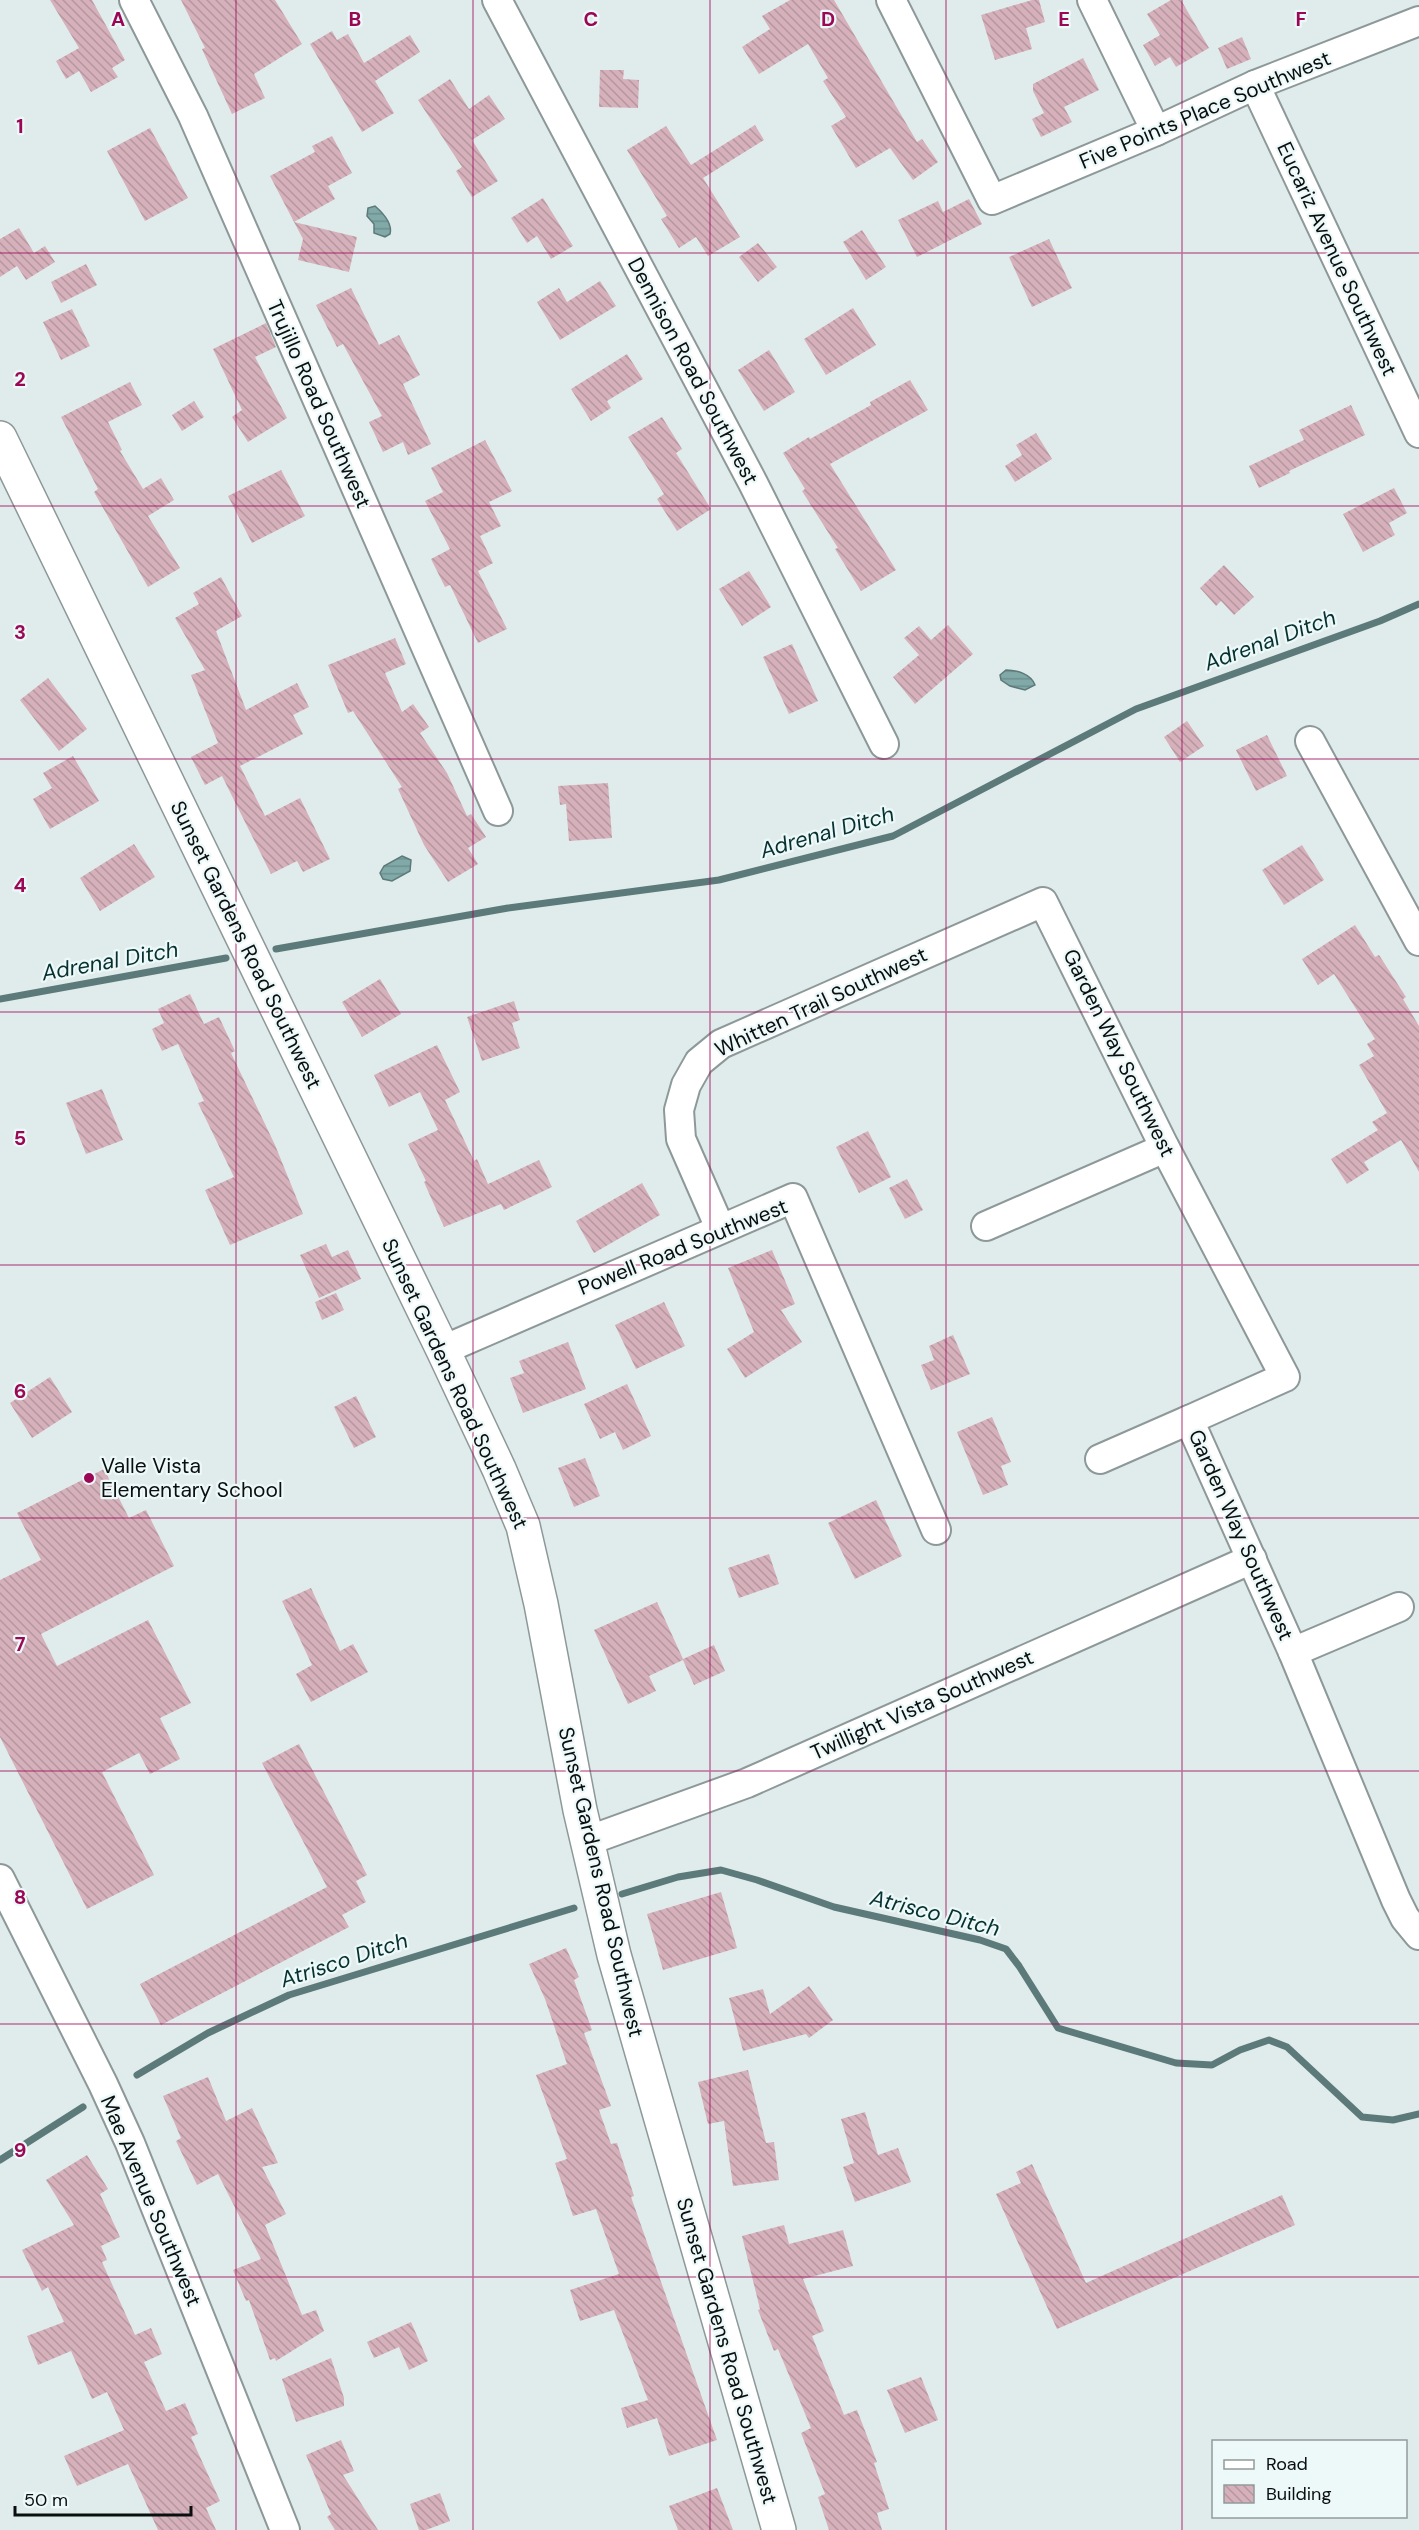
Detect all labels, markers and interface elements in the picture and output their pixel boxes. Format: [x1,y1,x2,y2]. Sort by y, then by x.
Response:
text: A [111,6,125,32]
text: B [349,6,361,32]
text: C [584,6,598,32]
text: D [821,6,835,32]
text: E [1058,6,1070,32]
text: F [1295,6,1307,32]
street label: Five Points Place Southwest [1075,44,1335,176]
text: 1 [16,113,24,139]
street label: Eucariz Avenue Southwest [1270,137,1404,381]
street label: Dennison Road Southwest [621,253,765,489]
street label: Trujillo Road Southwest [260,295,378,513]
text: 2 [14,366,26,392]
water label: Adrenal Ditch [1199,603,1340,678]
text: 3 [14,619,26,645]
street label: Sunset Gardens Road Southwest [164,796,328,1094]
water label: Adrenal Ditch [756,799,897,865]
text: 4 [14,872,27,898]
water label: Adrenal Ditch [38,935,181,987]
street label: Whitten Trail Southwest [710,940,932,1064]
street label: Garden Way Southwest [1056,944,1182,1162]
text: 5 [14,1125,26,1151]
street label: Powell Road Southwest [574,1192,792,1302]
street label: Sunset Gardens Road Southwest [375,1234,535,1534]
text: 6 [14,1378,26,1404]
street label: Garden Way Southwest [1182,1425,1300,1645]
place label: Valle Vista Elementary School [101,1452,283,1504]
marker: Valle Vista Elementary School [82,1471,96,1485]
text: 7 [15,1631,26,1657]
street label: Twillight Vista Southwest [806,1643,1038,1767]
street label: Sunset Gardens Road Southwest [552,1724,650,2040]
water label: Atrisco Ditch [866,1883,1003,1943]
text: 8 [14,1884,26,1910]
water label: Atrisco Ditch [276,1926,411,1995]
street label: Mae Avenue Southwest [94,2091,208,2311]
text: 9 [14,2137,26,2163]
street label: Sunset Gardens Road Southwest [670,2195,784,2507]
legend [1212,2440,1407,2518]
text: Road [1266,2452,1308,2476]
scale bar [15,2479,190,2517]
text: Building [1266,2482,1331,2506]
text: 50 m [24,2488,68,2512]

